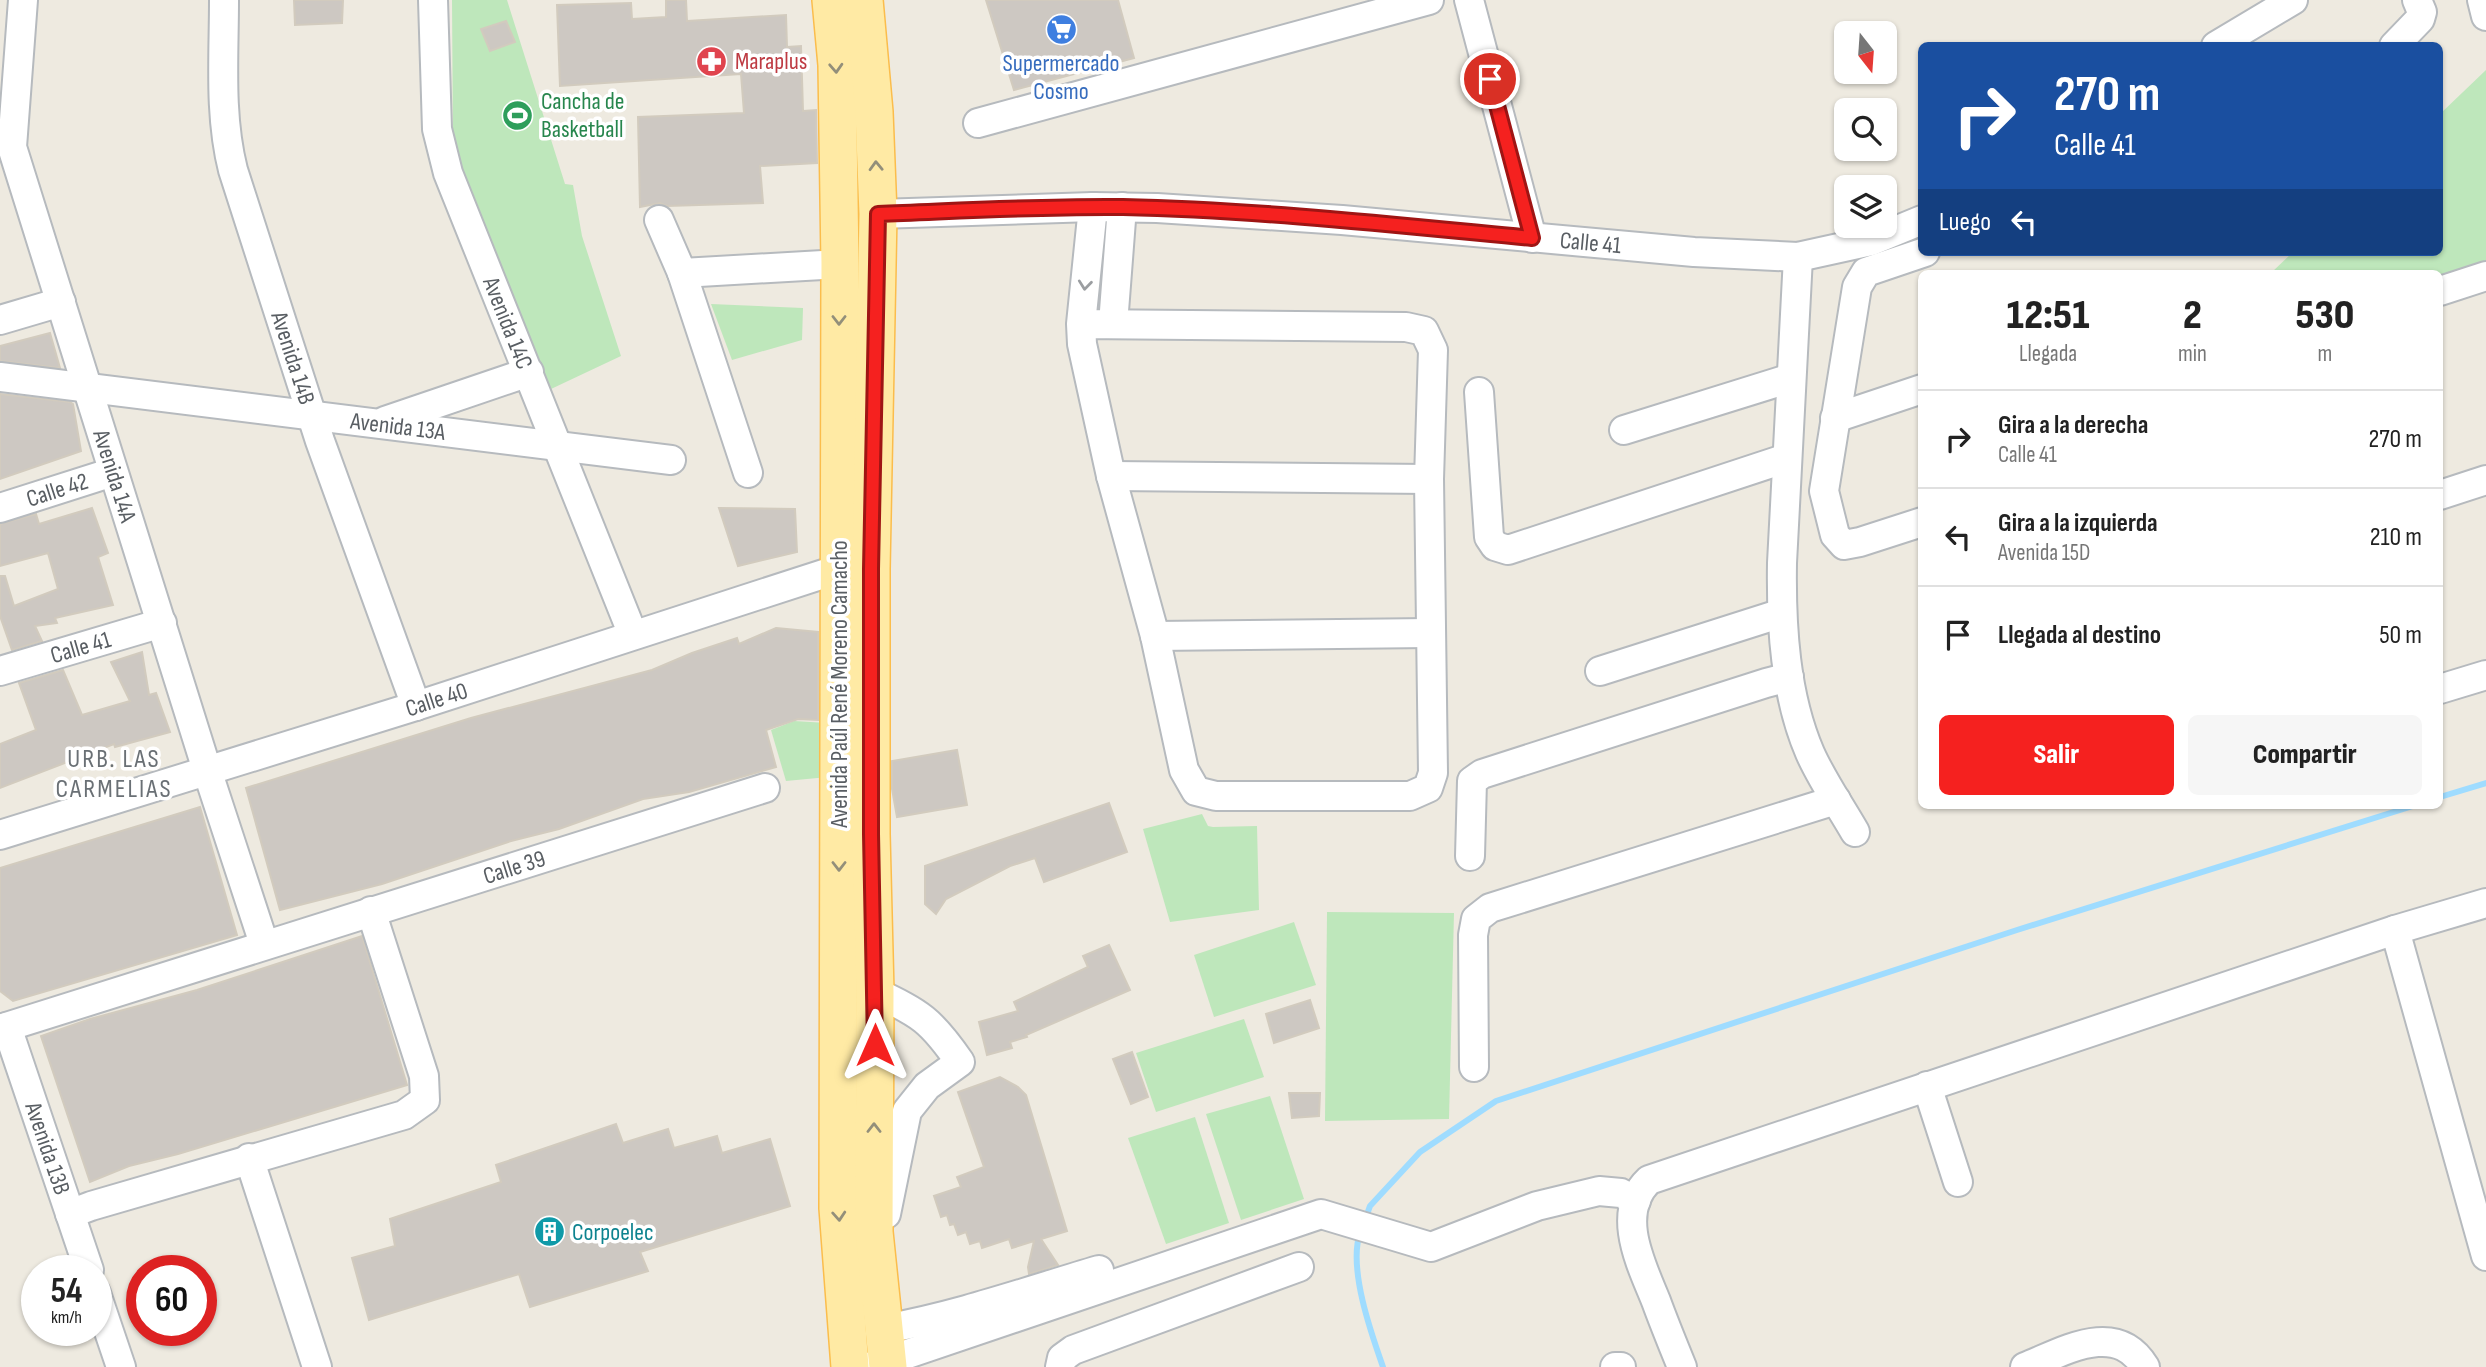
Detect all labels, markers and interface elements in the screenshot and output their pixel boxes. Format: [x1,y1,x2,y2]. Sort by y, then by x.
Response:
supermarket icon: Supermercado Cosmo [1044,12,1078,46]
north arrow [1834,21,1897,84]
map controls [1834,21,1897,238]
pharmacy icon: Maraplus [695,44,729,78]
place label: Maraplus [735,47,807,76]
place label: Supermercado Cosmo [1003,49,1119,106]
pin [1460,49,1520,109]
icon: arrive [1471,60,1509,98]
one-way arrow [829,63,844,74]
text: 270 m [2054,66,2160,125]
icon: right [1939,70,2030,161]
place label: Cancha de Basketball [541,87,624,144]
sports icon: Cancha de Basketball [501,98,535,132]
button: search [1834,98,1897,161]
text: Calle 41 [2054,126,2136,165]
one-way arrow [868,160,883,171]
button: layers [1834,175,1897,238]
icon: left [2005,203,2043,241]
text: Luego [1939,207,1991,238]
street label: Calle 41 [1559,226,1623,260]
street label: Avenida 14C [476,272,539,373]
one-way arrow [1078,279,1093,291]
text: 12:51 [2007,290,2089,341]
text: 2 [2183,290,2202,341]
text: 530 [2295,290,2354,341]
street label: Avenida 14B [264,307,321,408]
one-way arrow [831,315,847,326]
text: Llegada [2019,340,2077,368]
text: min [2178,340,2207,368]
text: m [2318,340,2332,368]
street label: Avenida 13A [348,406,448,447]
text: Gira a la derecha [1998,410,2148,441]
icon: right [1939,420,1977,458]
text: 270 m [2369,424,2422,455]
street label: Avenida 14A [86,425,143,527]
text: Calle 41 [1998,441,2057,469]
street label: Calle 42 [23,467,92,514]
text: Gira a la izquierda [1998,508,2158,539]
icon: left [1939,518,1977,556]
text: 210 m [2370,522,2422,553]
text: Avenida 15D [1998,539,2090,567]
street label: Avenida Paúl René Moreno Camacho [825,540,854,829]
icon: arrive [1939,616,1977,654]
text: Llegada al destino [1998,620,2161,651]
text: 50 m [2379,620,2422,651]
street label: Calle 41 [47,625,115,670]
street label: Calle 40 [402,676,471,723]
button: Salir [1939,715,2174,795]
button: Compartir [2188,715,2422,795]
district label: URB. LAS CARMELIAS [55,744,173,805]
street label: Calle 39 [480,844,549,891]
one-way arrow [831,861,847,872]
position arrow [838,1008,912,1082]
street label: Avenida 13B [18,1097,76,1198]
one-way arrow [866,1122,882,1133]
one-way arrow [831,1211,846,1222]
building icon: Corpoelec [532,1215,566,1249]
place label: Corpoelec [572,1218,654,1247]
speed limit sign: 60 [126,1255,217,1346]
text: 54 [51,1270,82,1313]
text: km/h [51,1307,82,1328]

